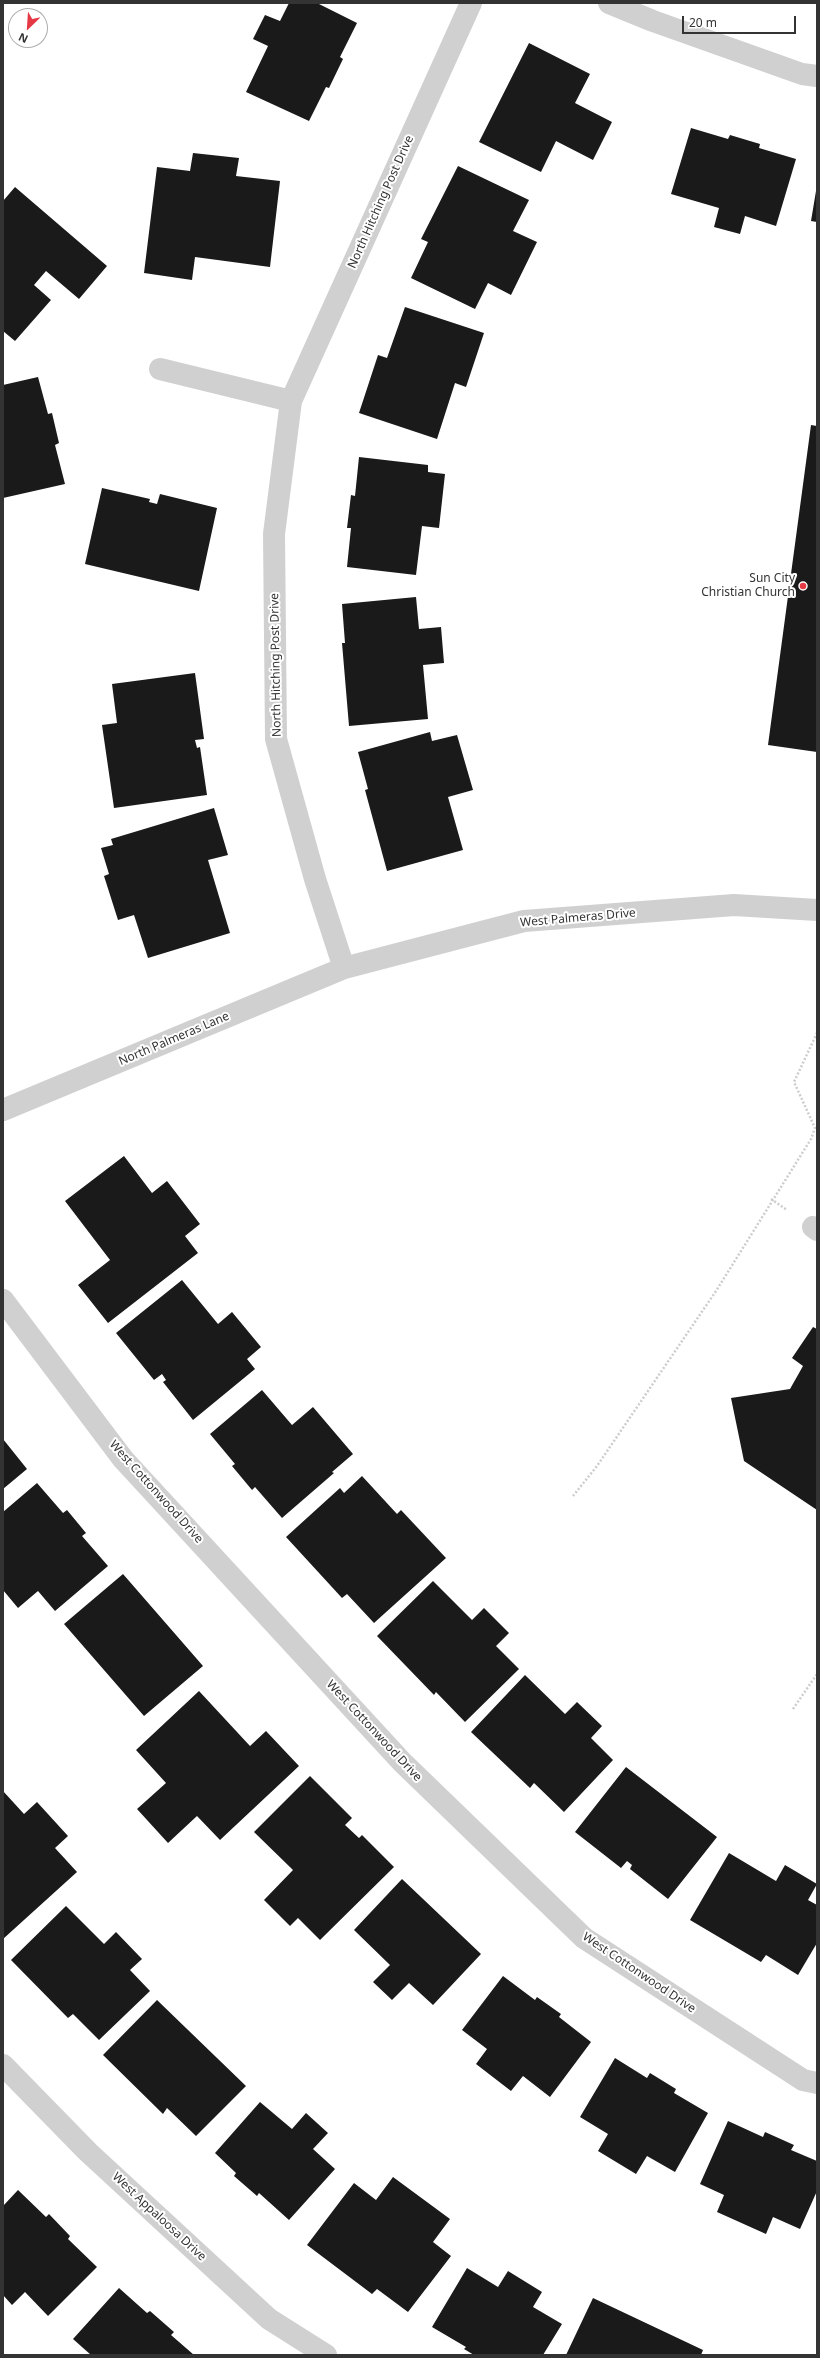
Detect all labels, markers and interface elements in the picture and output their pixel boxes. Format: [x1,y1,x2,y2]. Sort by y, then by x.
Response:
north arrow [8,8,48,48]
scale bar [684,8,798,34]
text: 20 m [689,14,717,31]
text: N [16,30,30,47]
street label: North Hitching Post Drive [345,133,417,271]
place label: Sun City Christian Church [701,572,795,600]
marker: Sun City Christian Church [798,581,808,591]
street label: North Hitching Post Drive [268,593,284,737]
street label: West Palmeras Drive [520,906,636,930]
street label: North Palmeras Lane [117,1009,231,1069]
street label: West Cottonwood Drive [106,1438,206,1546]
street label: West Cottonwood Drive [323,1677,425,1785]
street label: West Cottonwood Drive [580,1930,698,2016]
street label: West Appaloosa Drive [109,2170,209,2264]

